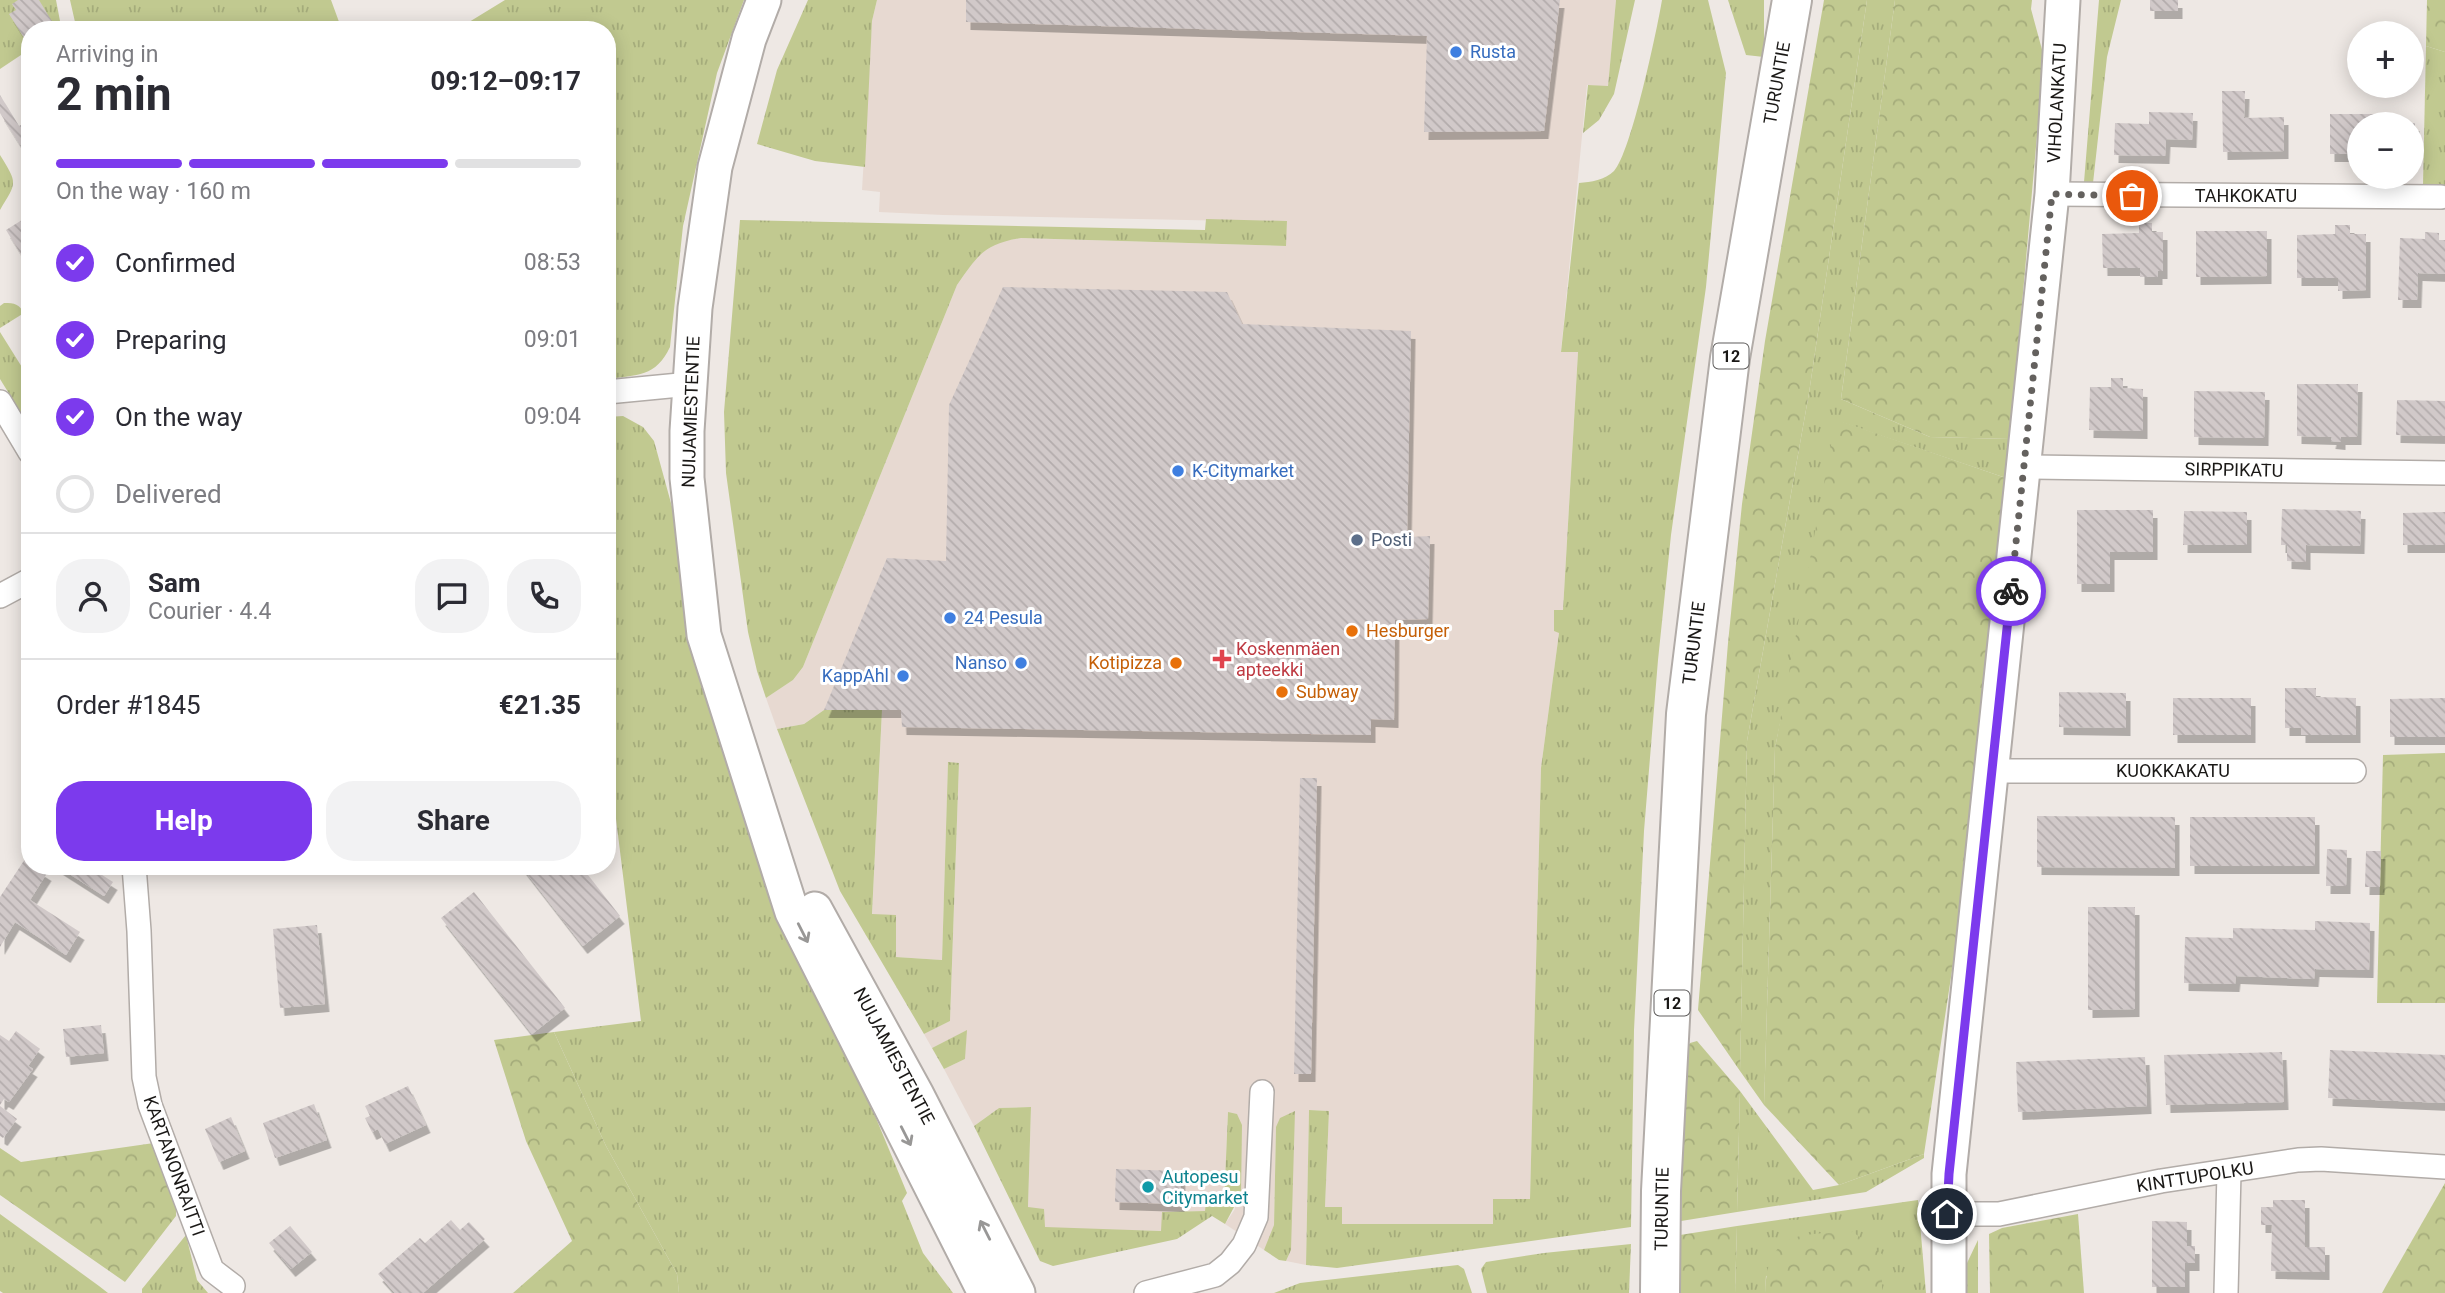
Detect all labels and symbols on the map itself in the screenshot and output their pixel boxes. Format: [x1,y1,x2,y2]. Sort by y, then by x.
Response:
street label: TURUNTIE [1759,40,1794,126]
place label: Rusta [1470,41,1516,62]
street label: VIHOLANKATU [2043,42,2070,164]
marker: Rusta [1448,44,1464,60]
pin [2102,166,2162,226]
street label: TAHKOKATU [2195,185,2297,206]
street label: NUIJAMIESTENTIE [677,336,704,488]
road number: 12 [1714,344,1748,368]
street label: SIRPPIKATU [2185,458,2283,481]
place label: K-Citymarket [1192,460,1294,481]
marker: K-Citymarket [1170,463,1186,479]
place label: Posti [1371,529,1412,550]
marker: Posti [1349,532,1365,548]
courier [1976,556,2046,626]
street label: TURUNTIE [1678,600,1709,686]
place label: 24 Pesula [964,607,1043,628]
marker: 24 Pesula [942,610,958,626]
place label: Hesburger [1366,620,1449,641]
marker: Hesburger [1344,623,1360,639]
place label: Koskenmäen apteekki [1236,638,1340,680]
marker: Koskenmäen apteekki [1214,651,1230,667]
place label: Nanso [955,652,1007,673]
place label: Kotipizza [1088,652,1162,673]
marker: Nanso [1013,655,1029,671]
marker: Kotipizza [1168,655,1184,671]
place label: KappAhl [822,665,889,686]
marker: KappAhl [895,668,911,684]
place label: Subway [1296,681,1359,702]
marker: Subway [1274,684,1290,700]
street label: KUOKKAKATU [2116,760,2230,781]
one-way arrow [796,922,810,943]
street label: NUIJAMIESTENTIE [850,984,939,1128]
road number: 12 [1654,990,1690,1015]
street label: KARTANONRAITTI [139,1093,210,1239]
one-way arrow [900,1125,914,1146]
street label: KINTTUPOLKU [2135,1157,2255,1196]
place label: Autopesu Citymarket [1162,1166,1249,1208]
street label: TURUNTIE [1650,1167,1673,1251]
marker: Autopesu Citymarket [1140,1179,1156,1195]
pin [1917,1184,1977,1244]
one-way arrow [978,1220,992,1241]

